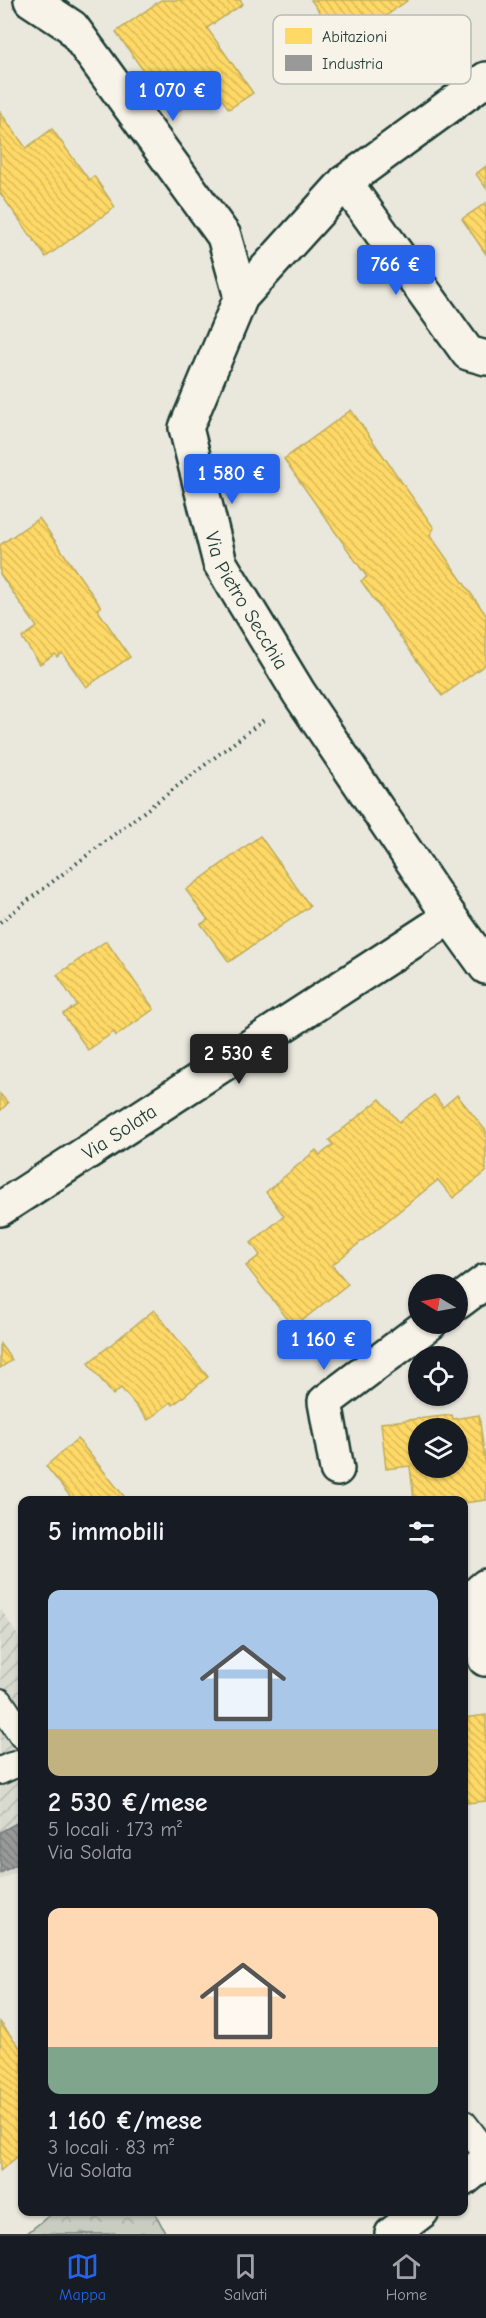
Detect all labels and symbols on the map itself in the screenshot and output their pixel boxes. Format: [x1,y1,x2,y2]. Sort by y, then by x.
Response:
legend [273,15,471,84]
text: Abitazioni [322,28,387,46]
text: Industria [322,55,383,73]
pin: 1 070 € [118,71,228,122]
pin: 766 € [354,245,438,296]
pin: 1 580 € [177,454,287,505]
street label: Via Pietro Secchia [200,529,293,674]
pin: 2 530 € [184,1034,294,1085]
street label: Via Solata [78,1100,161,1165]
north arrow [408,1274,468,1334]
pin: 1 160 € [269,1320,379,1371]

